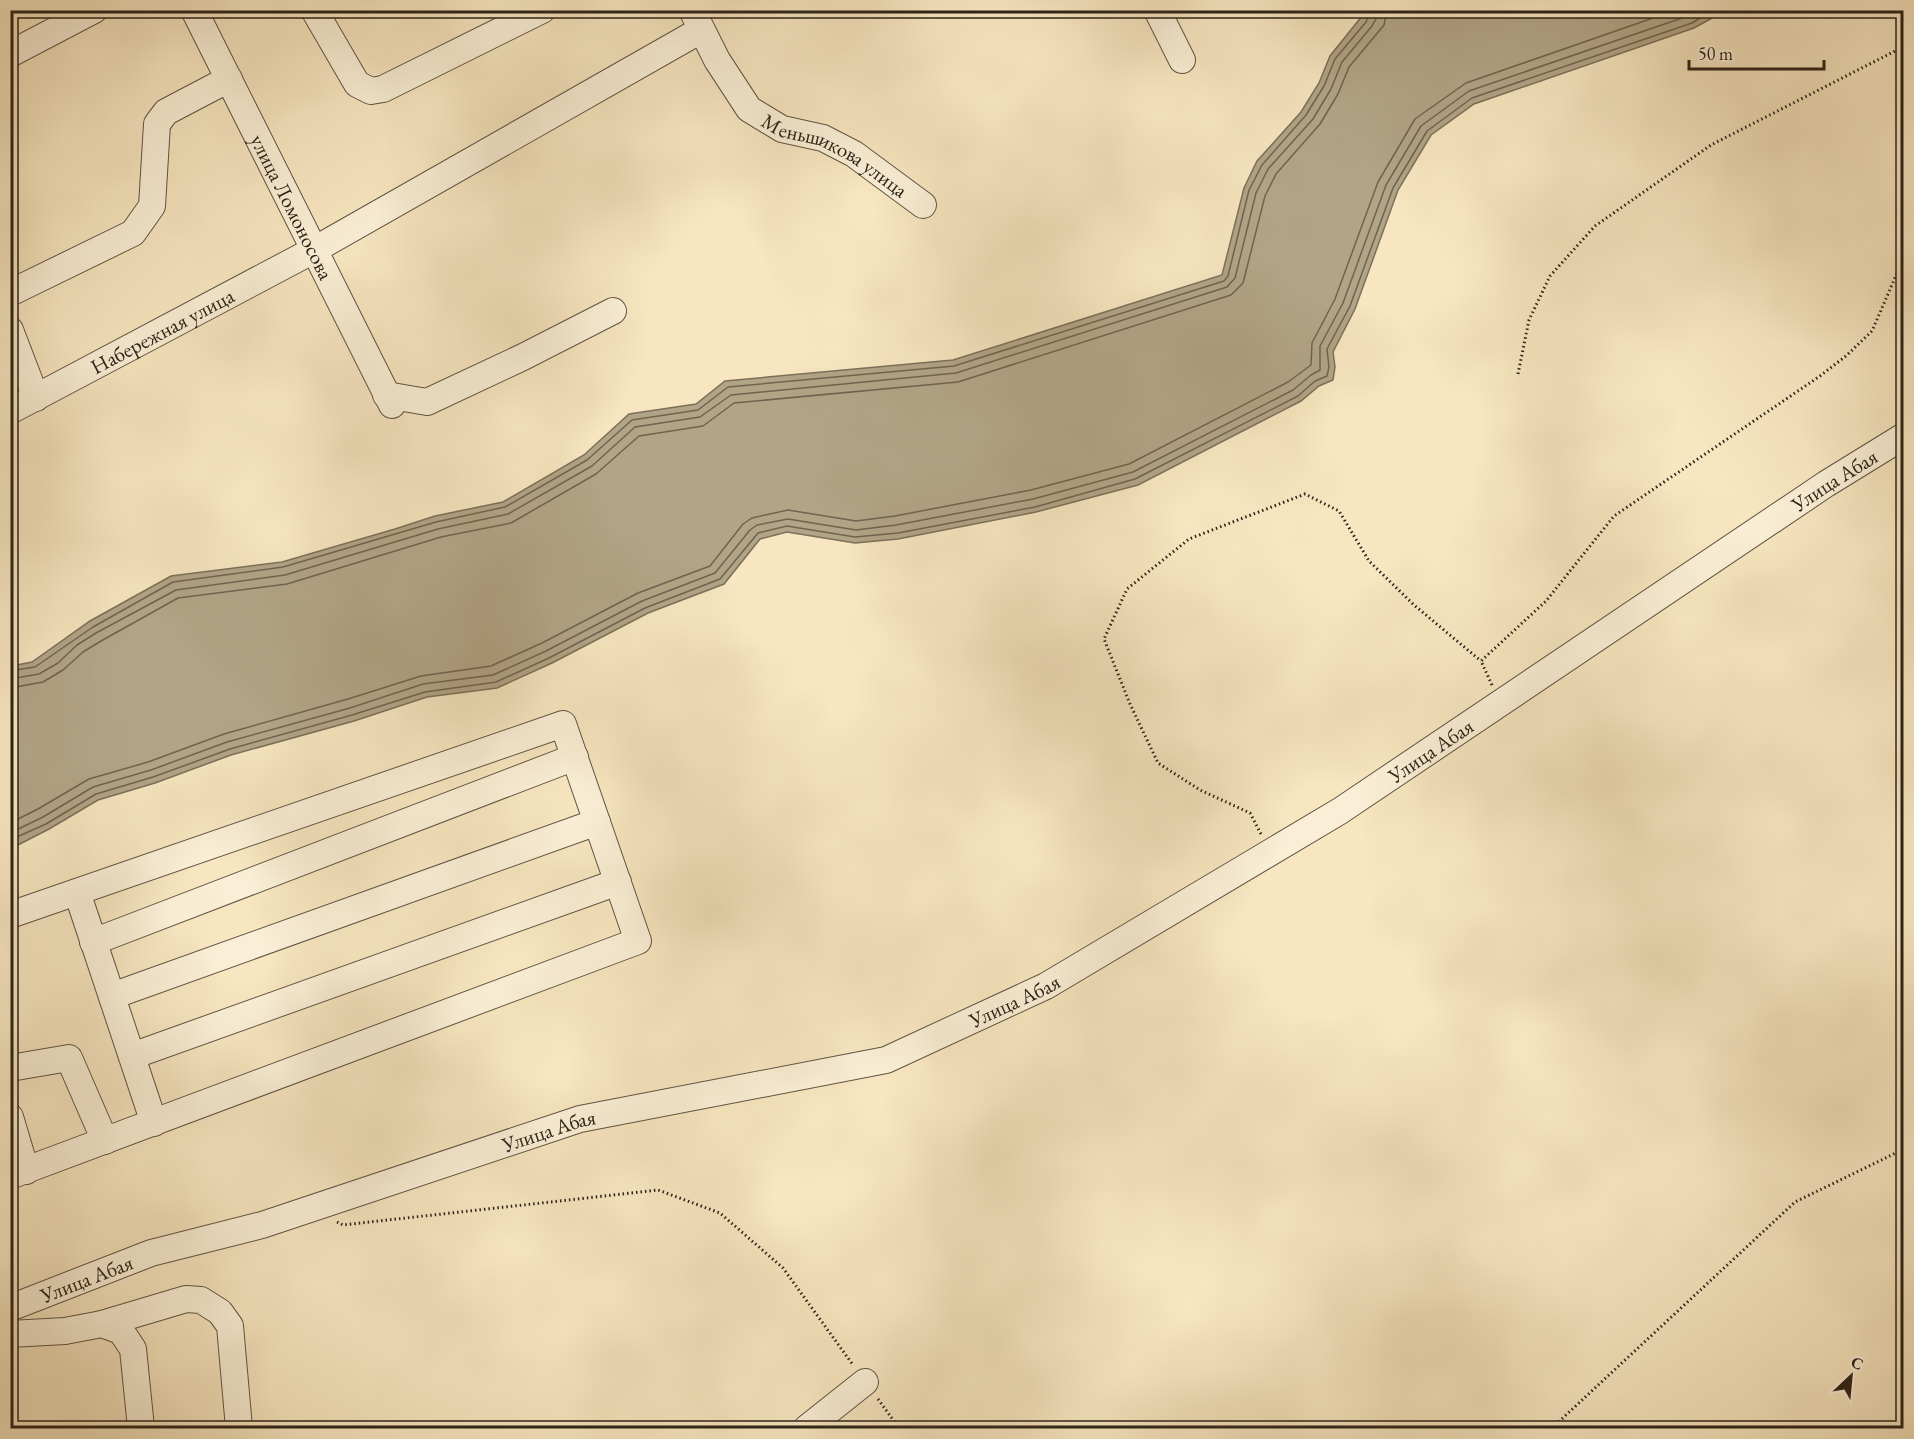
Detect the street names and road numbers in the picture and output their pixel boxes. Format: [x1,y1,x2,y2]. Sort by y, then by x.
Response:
street label: Меньшикова улица [757,107,914,203]
street label: улица Ломоносова [245,129,341,284]
street label: Набережная улица [86,281,239,380]
street label: Улица Абая [1785,442,1882,518]
street label: Улица Абая [1382,712,1478,789]
street label: Улица Абая [964,967,1065,1034]
street label: Улица Абая [497,1103,598,1158]
street label: Улица Абая [35,1248,137,1309]

